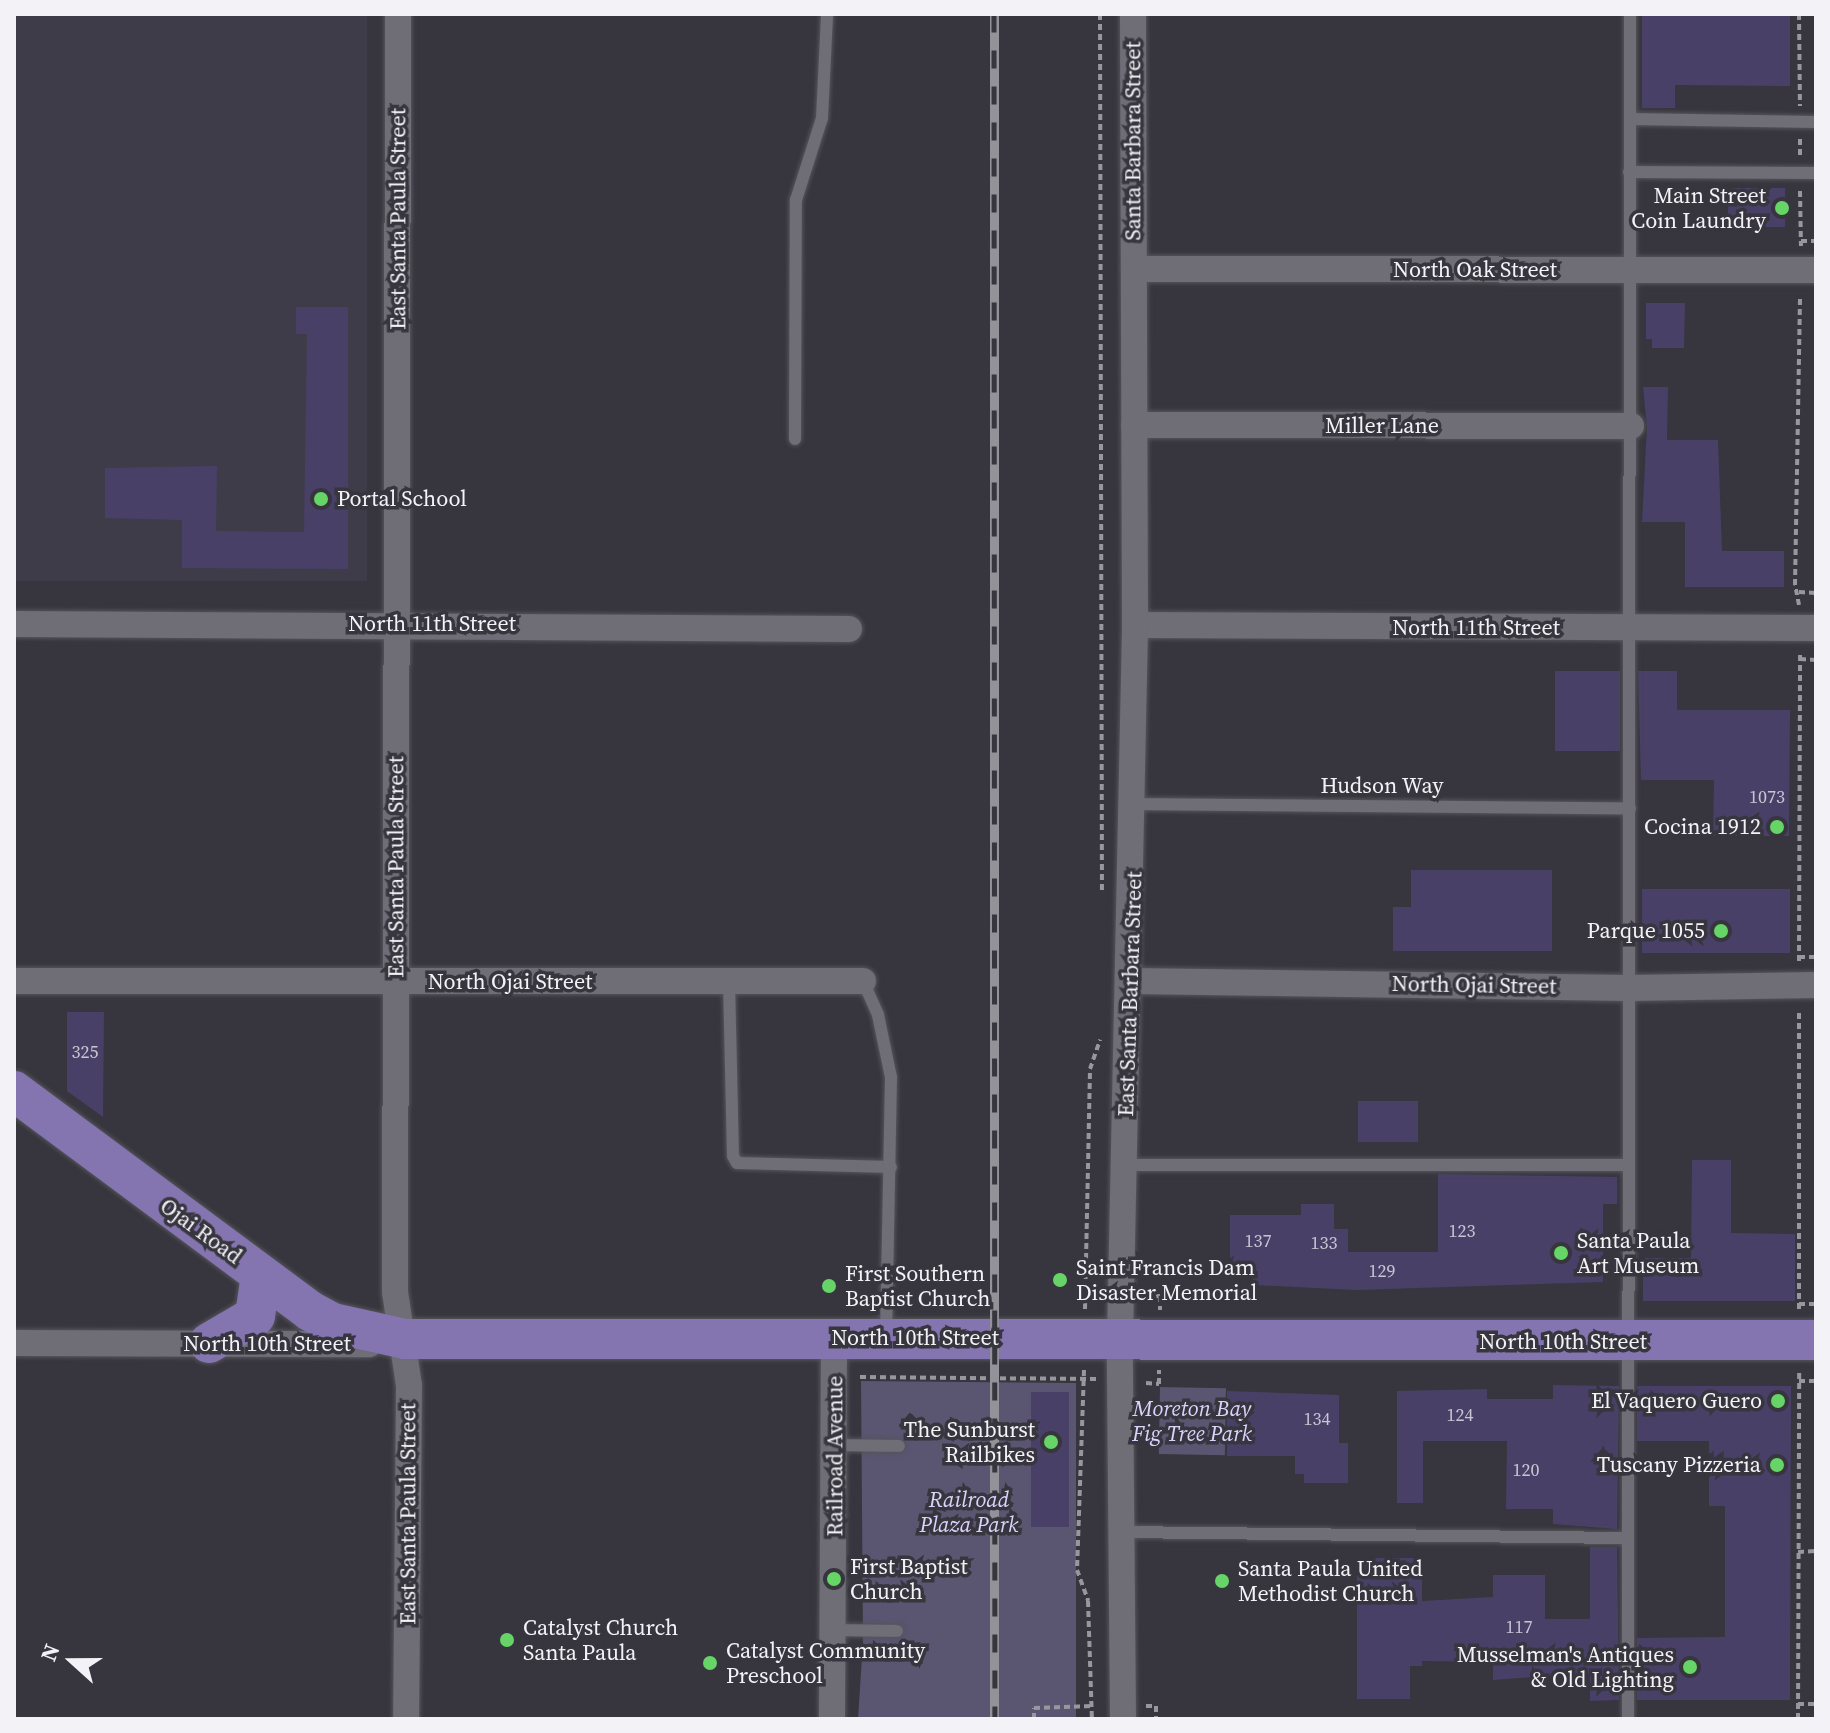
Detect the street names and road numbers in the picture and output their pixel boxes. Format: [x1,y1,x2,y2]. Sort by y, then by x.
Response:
street label: Santa Barbara Street [1120,41,1146,241]
street label: East Santa Paula Street [385,108,411,330]
street label: North Oak Street [1393,257,1557,283]
street label: Miller Lane [1325,413,1439,439]
street label: North 11th Street [348,611,516,637]
street label: North 11th Street [1392,615,1560,641]
street label: East Santa Paula Street [383,756,409,978]
street label: Hudson Way [1320,773,1444,799]
street label: East Santa Barbara Street [1113,871,1147,1117]
street label: North Ojai Street [428,969,592,995]
street label: North Ojai Street [1391,970,1557,1000]
street label: Ojai Road [155,1193,247,1269]
street label: North 10th Street [831,1325,999,1351]
street label: North 10th Street [1479,1329,1647,1355]
street label: North 10th Street [183,1331,351,1357]
street label: Railroad Avenue [822,1376,848,1536]
street label: East Santa Paula Street [395,1403,421,1625]

